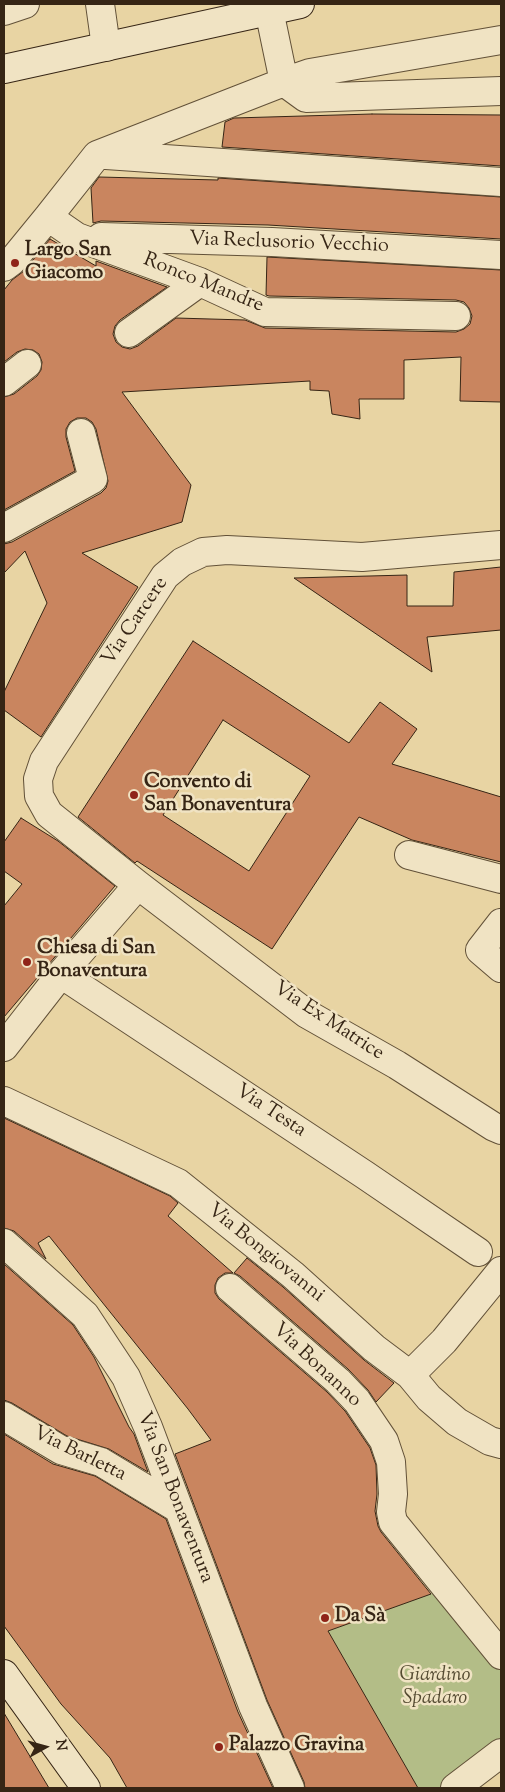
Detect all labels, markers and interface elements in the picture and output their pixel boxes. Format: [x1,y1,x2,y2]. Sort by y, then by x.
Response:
street label: Via Reclusorio Vecchio [189,229,389,259]
place label: Largo San Giacomo [25,240,111,287]
street label: Ronco Mandre [139,249,267,319]
marker: Largo San Giacomo [9,257,21,269]
street label: Via Carcere [98,573,174,671]
place label: Convento di San Bonaventura [144,772,291,819]
marker: Convento di San Bonaventura [128,789,140,801]
place label: Chiesa di San Bonaventura [37,938,155,985]
marker: Chiesa di San Bonaventura [21,956,33,968]
street label: Via Ex Matrice [268,977,388,1067]
street label: Via Testa [230,1080,310,1144]
street label: Via Bongiovanni [202,1199,328,1309]
street label: Via Bonanno [266,1319,366,1413]
street label: Via San Bonaventura [130,1409,218,1587]
street label: Via Barletta [29,1422,129,1488]
place label: Da Sà [335,1606,385,1630]
marker: Da Sà [319,1612,331,1624]
park label: Giardino Spadaro [399,1665,471,1712]
north arrow [20,1722,70,1772]
place label: Palazzo Gravina [229,1735,364,1759]
text: N [49,1738,70,1752]
marker: Palazzo Gravina [213,1741,225,1753]

